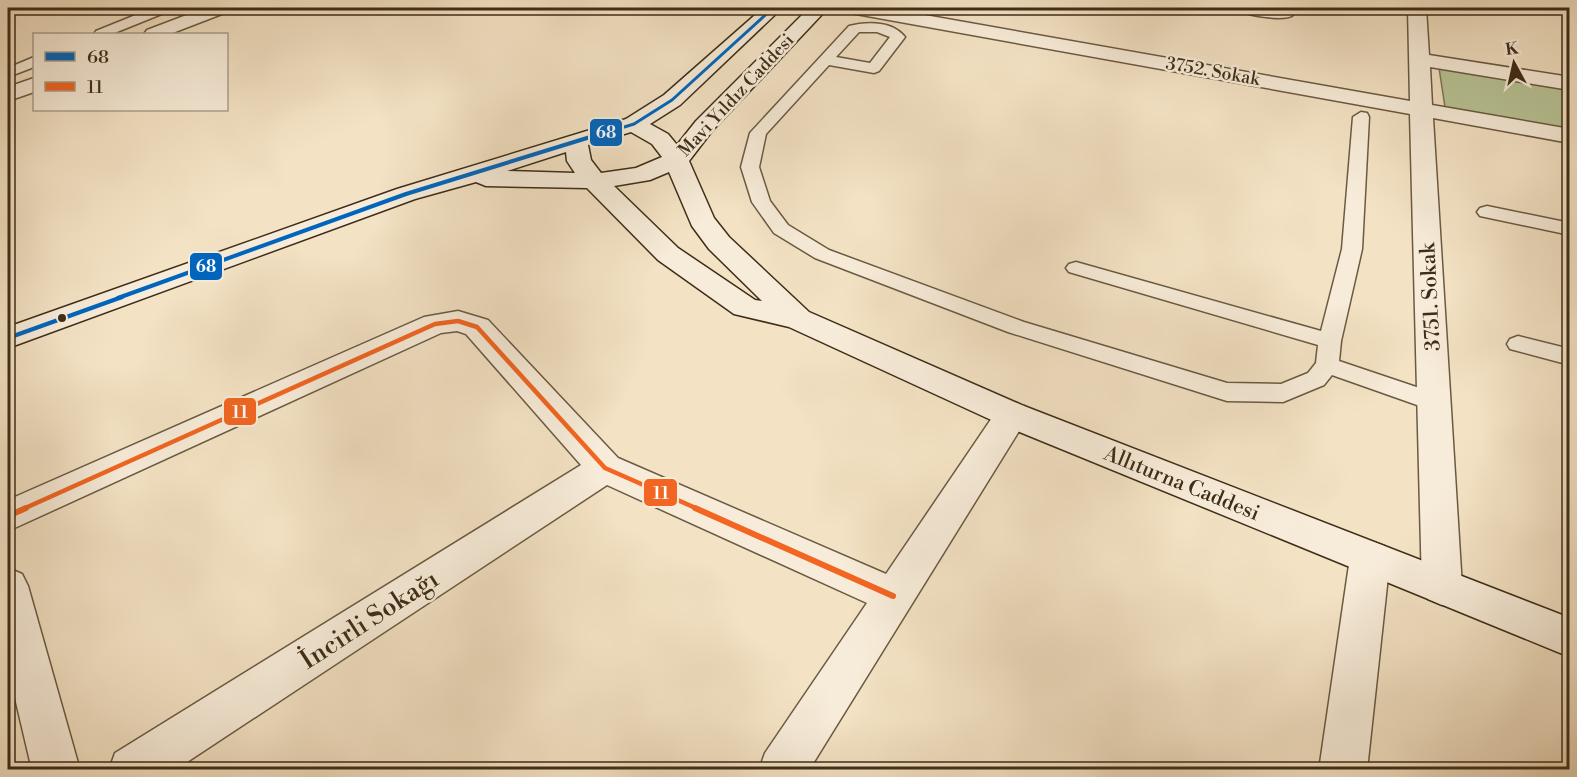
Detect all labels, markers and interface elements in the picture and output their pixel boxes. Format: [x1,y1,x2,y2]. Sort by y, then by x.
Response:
street label: Mavi Yıldız Caddesi [673,29,799,162]
legend [33,33,228,111]
north arrow [1484,33,1544,93]
text: K [1504,38,1521,60]
text: 68 [87,46,109,69]
street label: 3752. Sokak [1164,52,1263,91]
text: 11 [87,76,103,99]
line badge: 68 [589,118,623,147]
text: 68 [596,123,616,143]
street label: 3751. Sokak [1415,241,1447,352]
line badge: 68 [189,252,223,281]
text: 68 [196,257,216,277]
unlabelled marker [56,312,68,324]
line badge: 11 [223,397,257,426]
text: 11 [232,403,248,423]
street label: Allıturna Caddesi [1099,440,1263,527]
line badge: 11 [643,478,678,507]
text: 11 [653,484,669,504]
street label: İncirli Sokağı [294,562,445,676]

